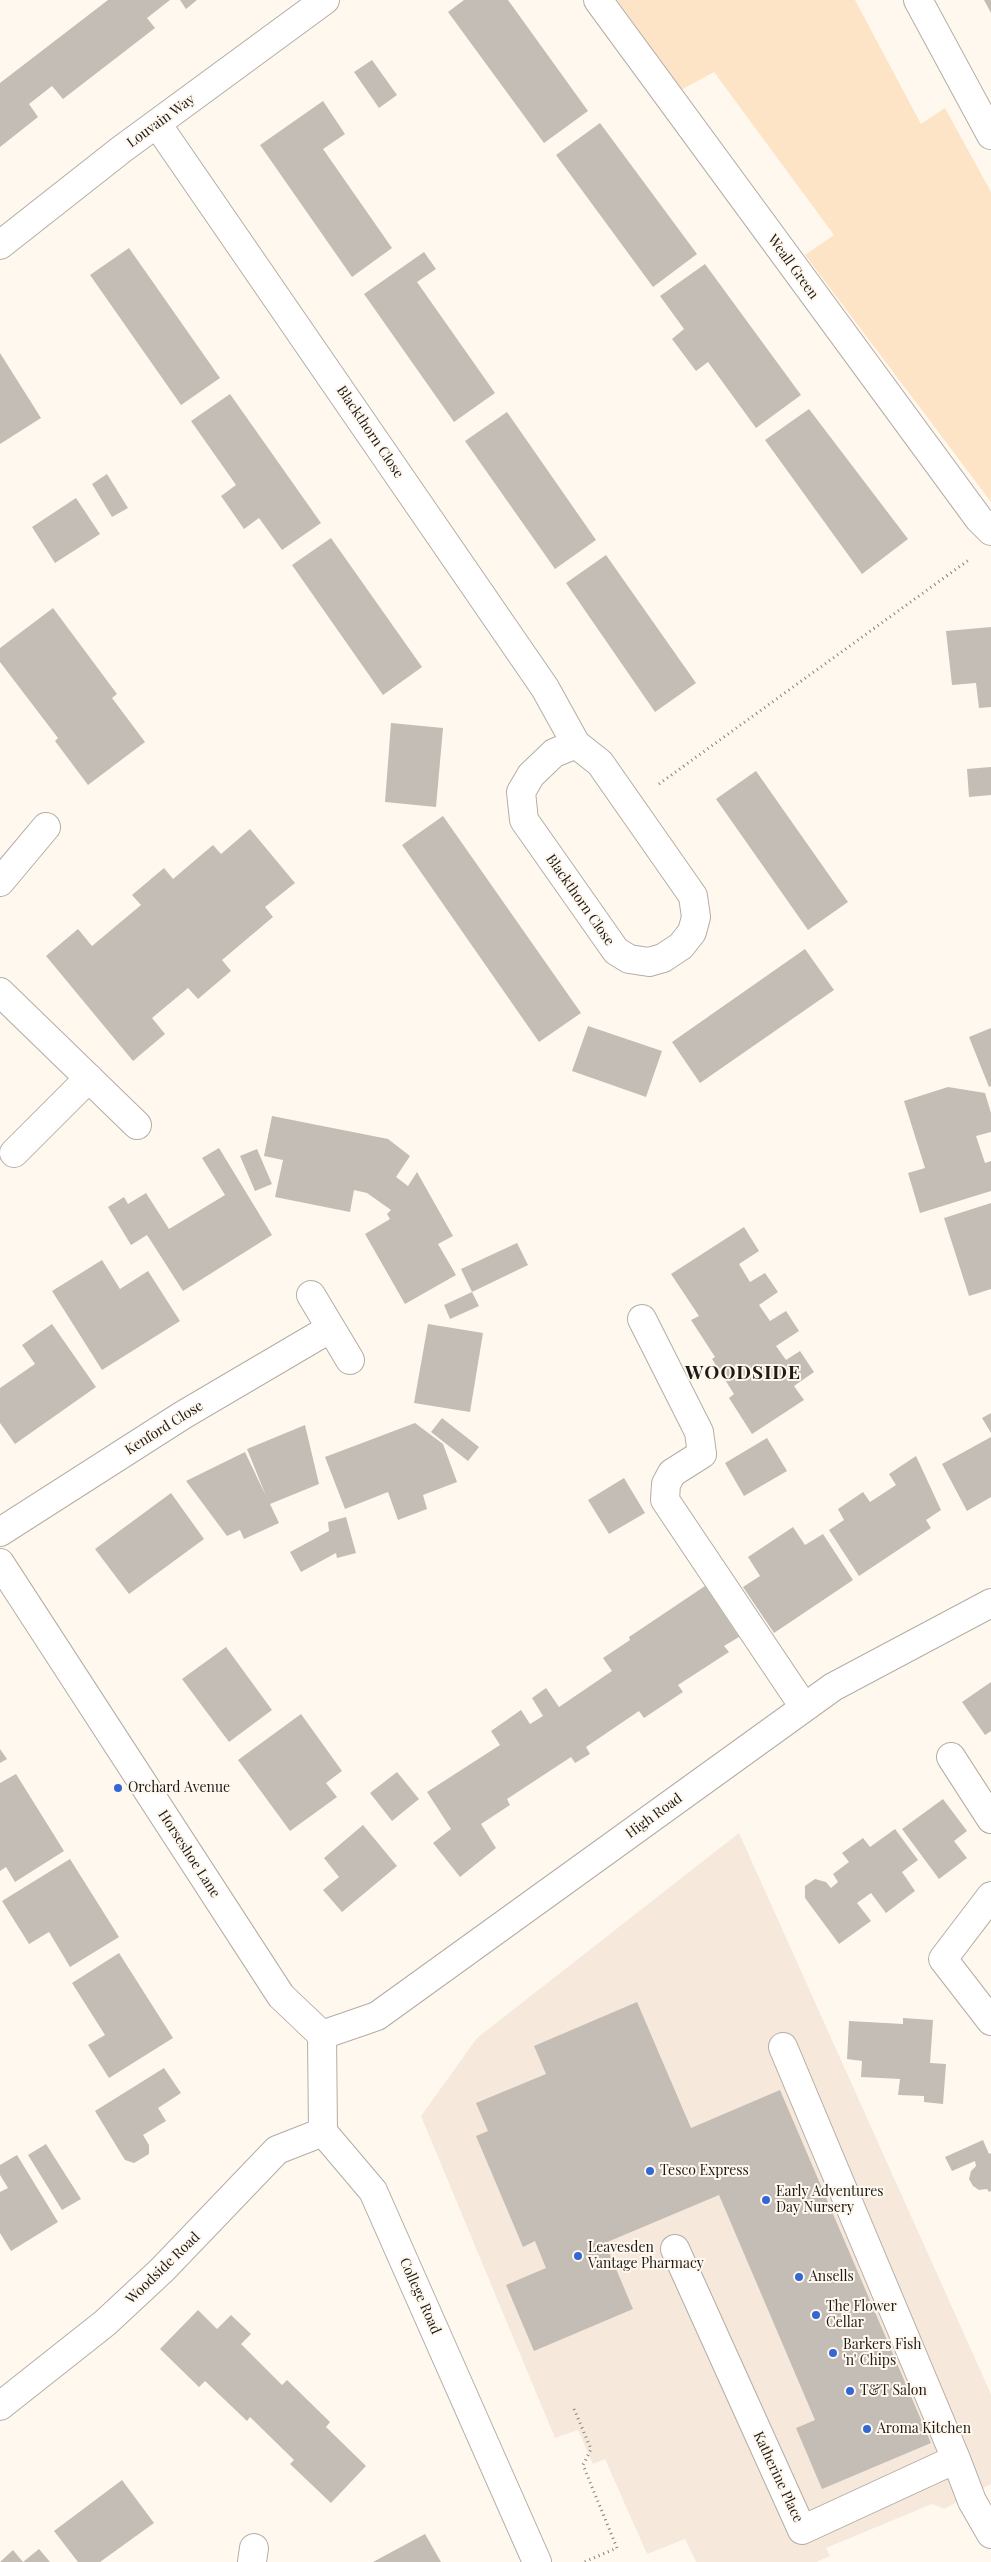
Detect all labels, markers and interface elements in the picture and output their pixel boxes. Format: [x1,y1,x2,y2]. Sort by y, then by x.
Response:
street label: Louvain Way [124,91,198,151]
street label: Weall Green [764,231,822,303]
street label: Blackthorn Close [333,383,407,481]
street label: Blackthorn Close [542,851,618,949]
district label: WOODSIDE [684,1362,802,1384]
street label: Kenford Close [122,1397,206,1459]
place label: Orchard Avenue [128,1780,230,1796]
marker: Orchard Avenue [112,1782,124,1794]
street label: High Road [623,1790,685,1842]
street label: Horseshoe Lane [154,1807,224,1901]
place label: Tesco Express [660,2163,749,2179]
marker: Tesco Express [644,2165,656,2177]
place label: Early Adventures Day Nursery [776,2184,883,2216]
marker: Early Adventures Day Nursery [760,2194,772,2206]
street label: Woodside Road [123,2229,203,2307]
place label: Leavesden Vantage Pharmacy [588,2240,704,2272]
marker: Leavesden Vantage Pharmacy [572,2250,584,2262]
street label: College Road [396,2255,444,2337]
place label: Ansells [809,2269,854,2285]
marker: Ansells [793,2271,805,2283]
place label: The Flower Cellar [826,2299,897,2332]
marker: The Flower Cellar [810,2309,822,2321]
place label: Barkers Fish 'n' Chips [843,2337,922,2370]
marker: Barkers Fish 'n' Chips [827,2347,839,2359]
place label: T&T Salon [860,2383,927,2399]
marker: T&T Salon [844,2385,856,2397]
place label: Aroma Kitchen [877,2421,971,2437]
marker: Aroma Kitchen [861,2423,873,2435]
street label: Katherine Place [750,2429,806,2525]

